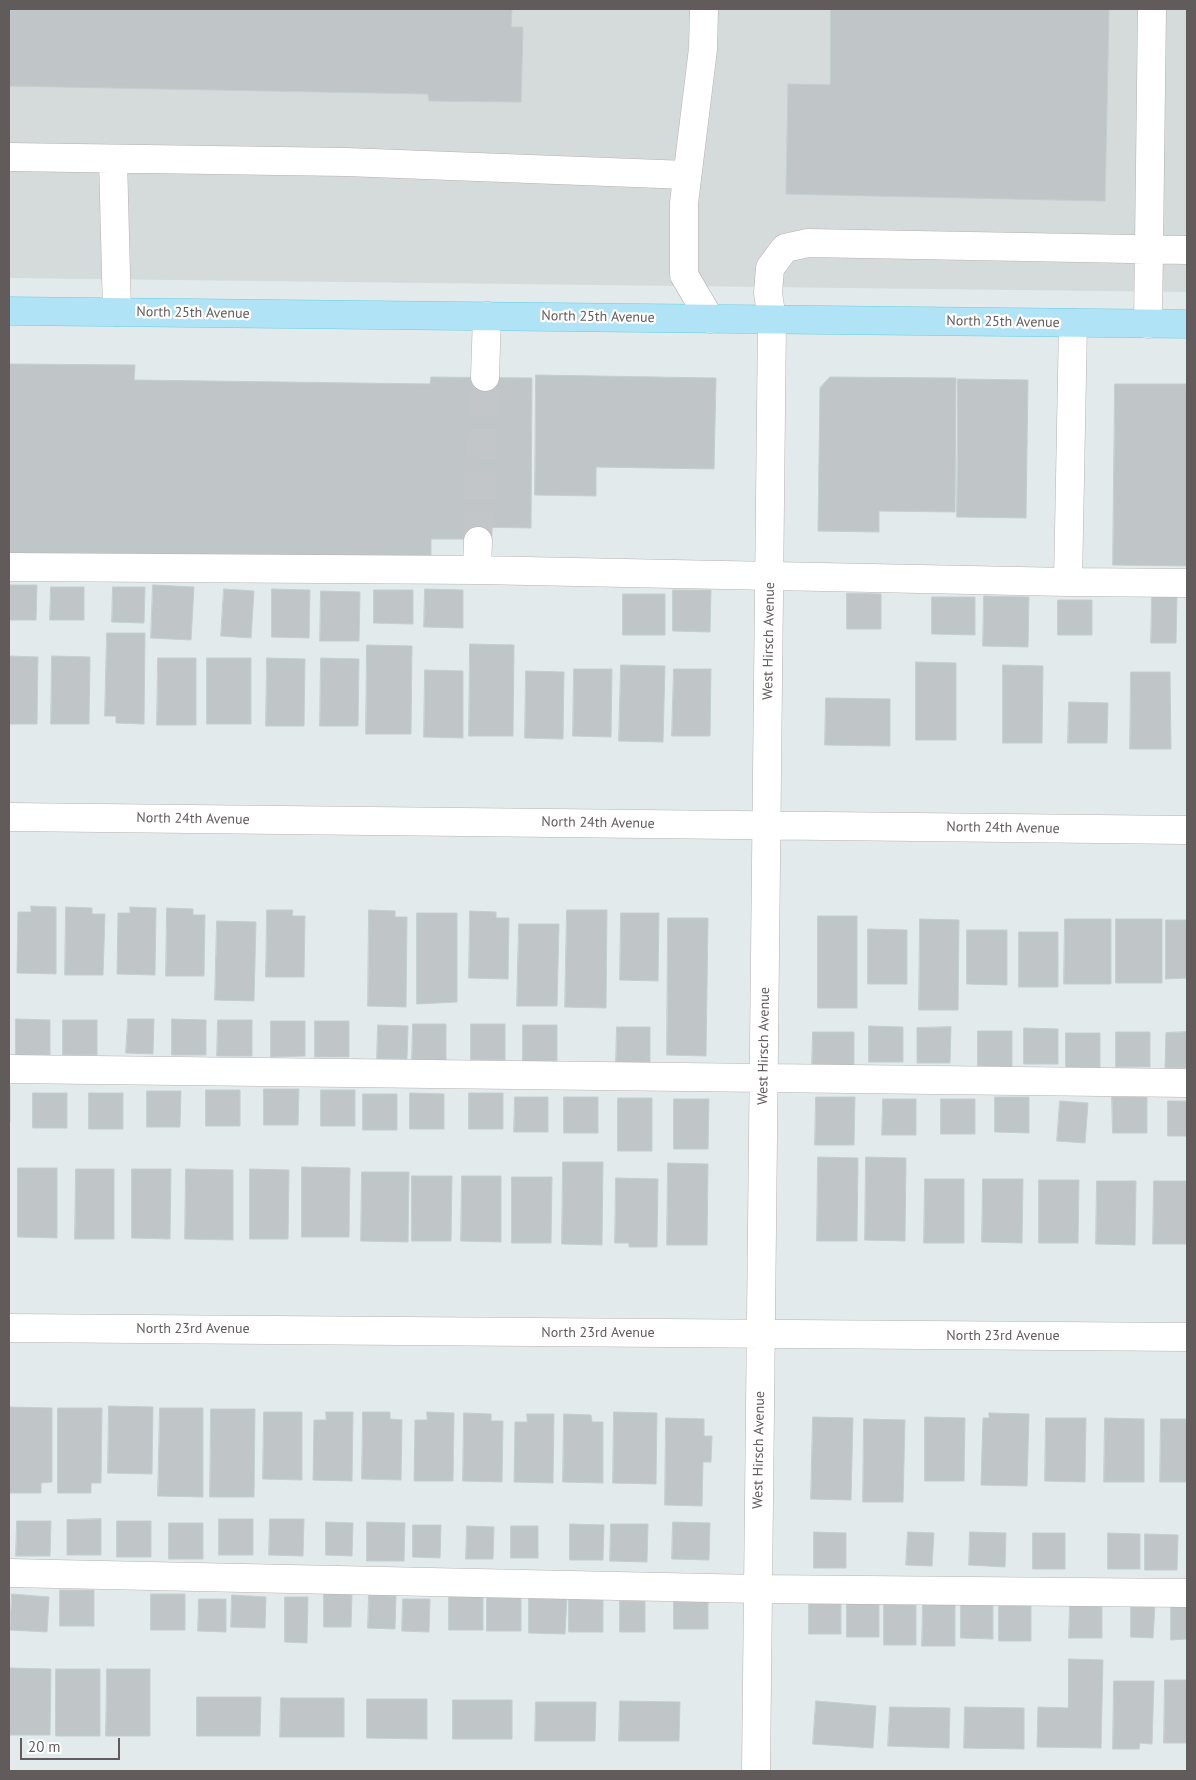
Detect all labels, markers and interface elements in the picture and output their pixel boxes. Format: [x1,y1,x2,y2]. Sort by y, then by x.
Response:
street label: North 25th Avenue [136,304,250,322]
street label: North 25th Avenue [541,308,655,326]
street label: North 25th Avenue [946,313,1060,331]
street label: West Hirsch Avenue [760,582,778,700]
street label: North 24th Avenue [136,810,250,828]
street label: North 24th Avenue [541,814,655,832]
street label: North 24th Avenue [946,819,1060,837]
street label: West Hirsch Avenue [755,987,773,1105]
street label: North 23rd Avenue [136,1321,250,1337]
street label: North 23rd Avenue [541,1325,655,1341]
street label: North 23rd Avenue [946,1328,1060,1344]
street label: West Hirsch Avenue [750,1391,768,1509]
scale bar [22,1728,122,1760]
text: 20 m [28,1737,61,1756]

